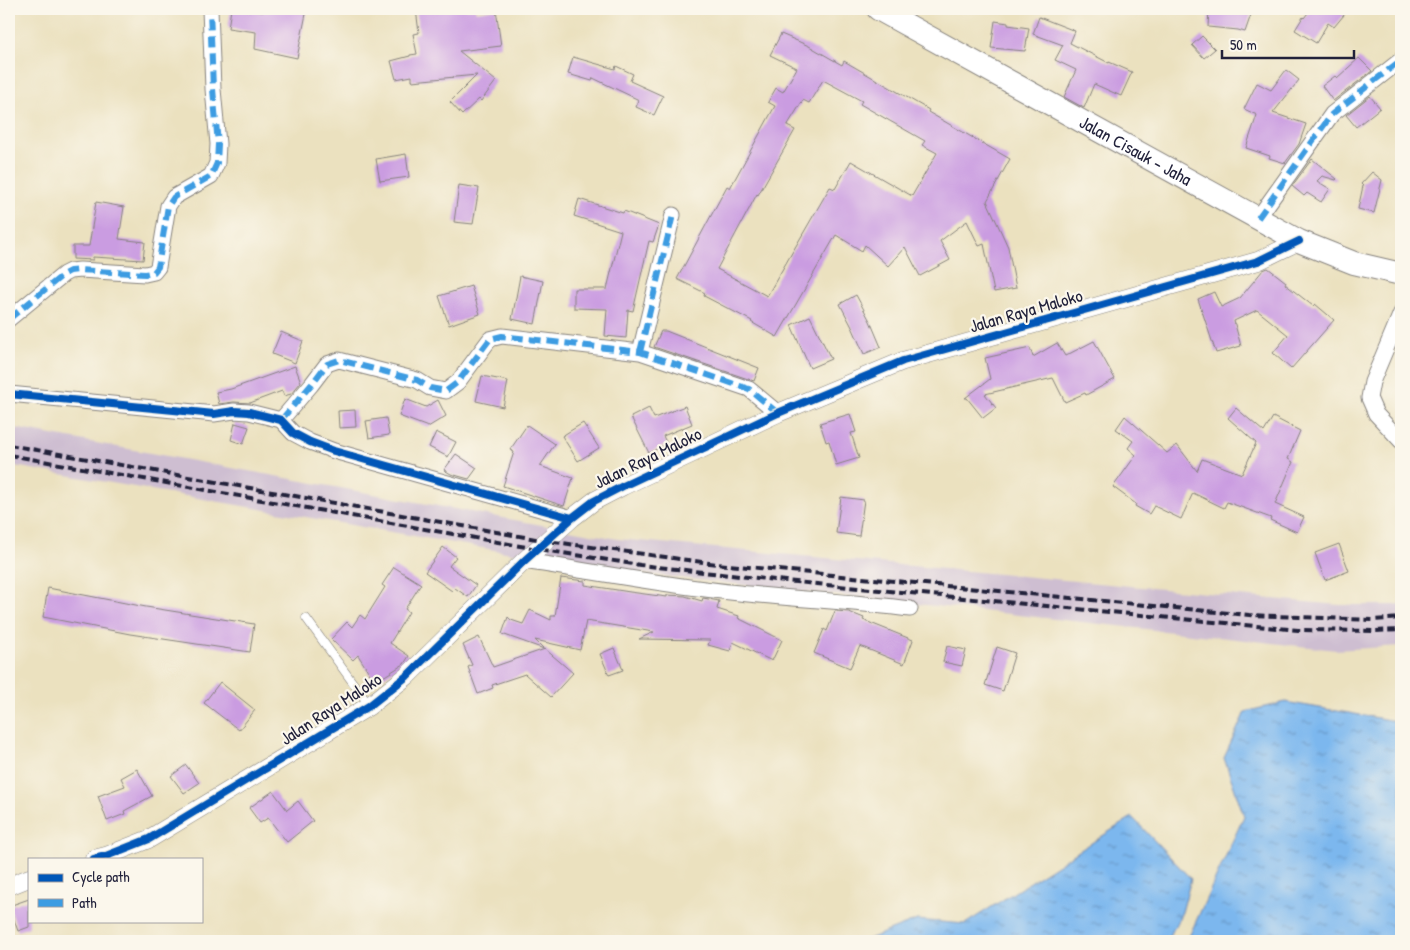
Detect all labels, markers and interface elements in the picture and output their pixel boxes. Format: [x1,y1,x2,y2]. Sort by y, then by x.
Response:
scale bar [1222,28,1355,60]
text: 50 m [1230,34,1257,55]
street label: Jalan Cisauk - Jaha [1075,109,1196,191]
street label: Jalan Raya Maloko [966,282,1085,339]
street label: Jalan Raya Maloko [590,421,706,494]
street label: Jalan Raya Maloko [275,666,386,751]
legend [28,858,202,922]
text: Cycle path [72,866,130,887]
text: Path [72,892,97,913]

